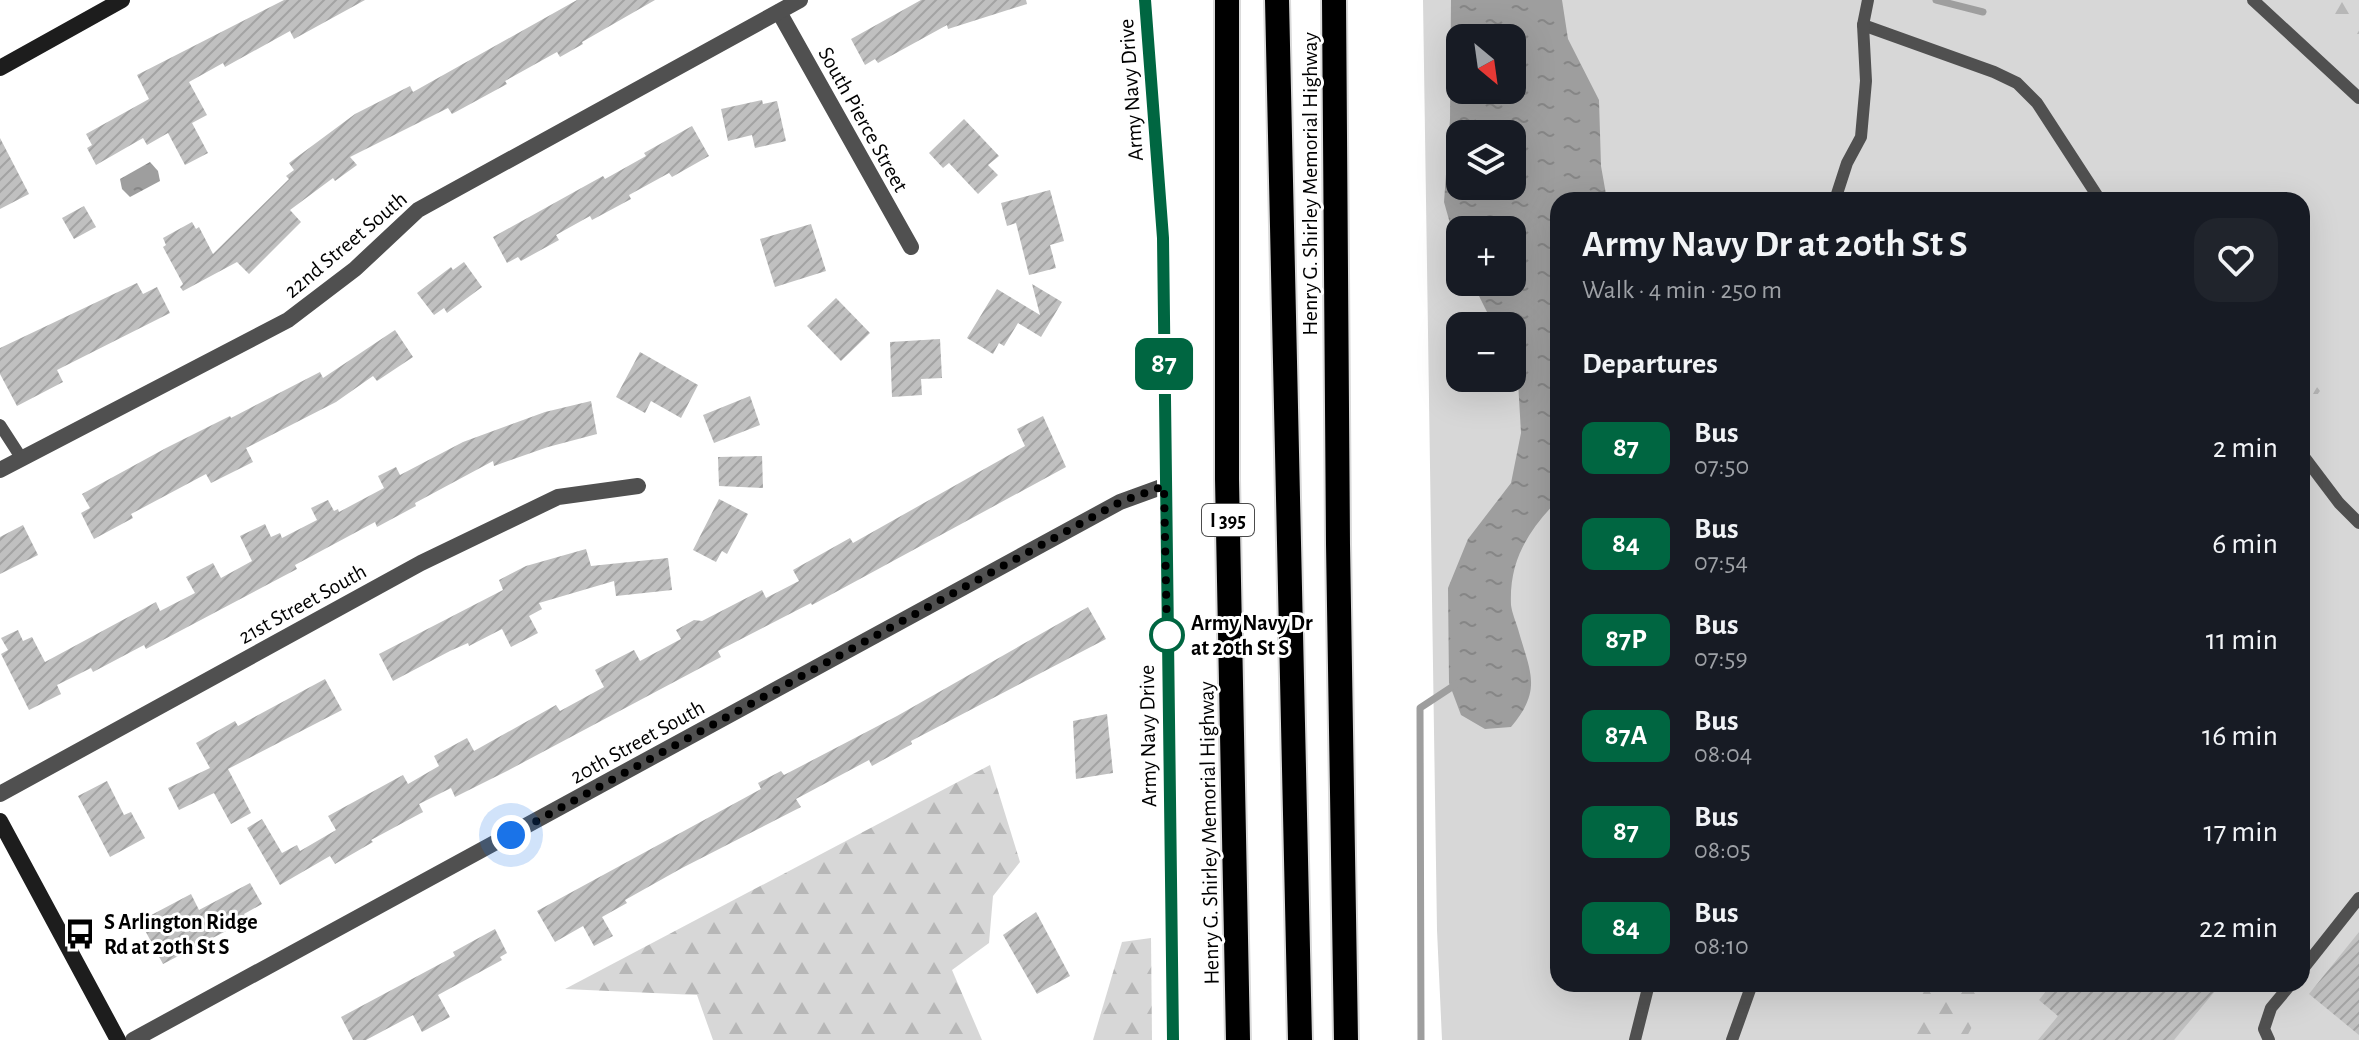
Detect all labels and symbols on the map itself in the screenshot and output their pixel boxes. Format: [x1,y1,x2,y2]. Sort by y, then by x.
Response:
street label: Army Navy Drive [1115,18,1147,162]
north arrow [1446,24,1526,104]
street label: Henry G. Shirley Memorial Highway [1299,32,1321,336]
street label: South Pierce Street [814,43,912,196]
street label: 22nd Street South [280,187,411,302]
line badge: 87 [1128,338,1200,390]
road number: I 395 [1202,504,1254,536]
street label: 21st Street South [235,560,370,648]
place label: Army Navy Dr at 20th St S [1191,612,1313,659]
marker: Army Navy Dr at 20th St S [1150,618,1184,652]
street label: Army Navy Drive [1136,665,1160,807]
street label: Henry G. Shirley Memorial Highway [1195,680,1223,985]
street label: 20th Street South [567,696,708,788]
your location [491,815,531,855]
place label: S Arlington Ridge Rd at 20th St S [104,911,258,958]
bus stop icon: S Arlington Ridge Rd at 20th St S [63,917,97,951]

